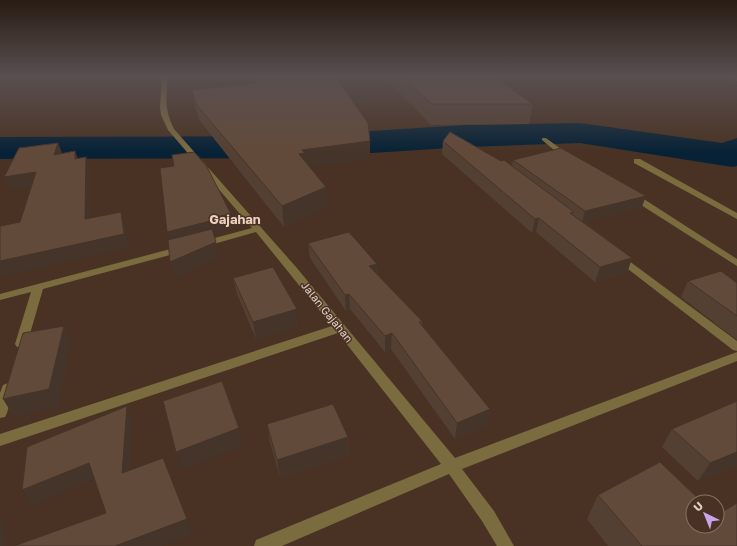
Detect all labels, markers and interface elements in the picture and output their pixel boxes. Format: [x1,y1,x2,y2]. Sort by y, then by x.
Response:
district label: Gajahan [209,211,261,227]
street label: Jalan Gajahan [299,279,356,345]
north arrow [685,494,725,534]
text: U [690,499,705,514]

